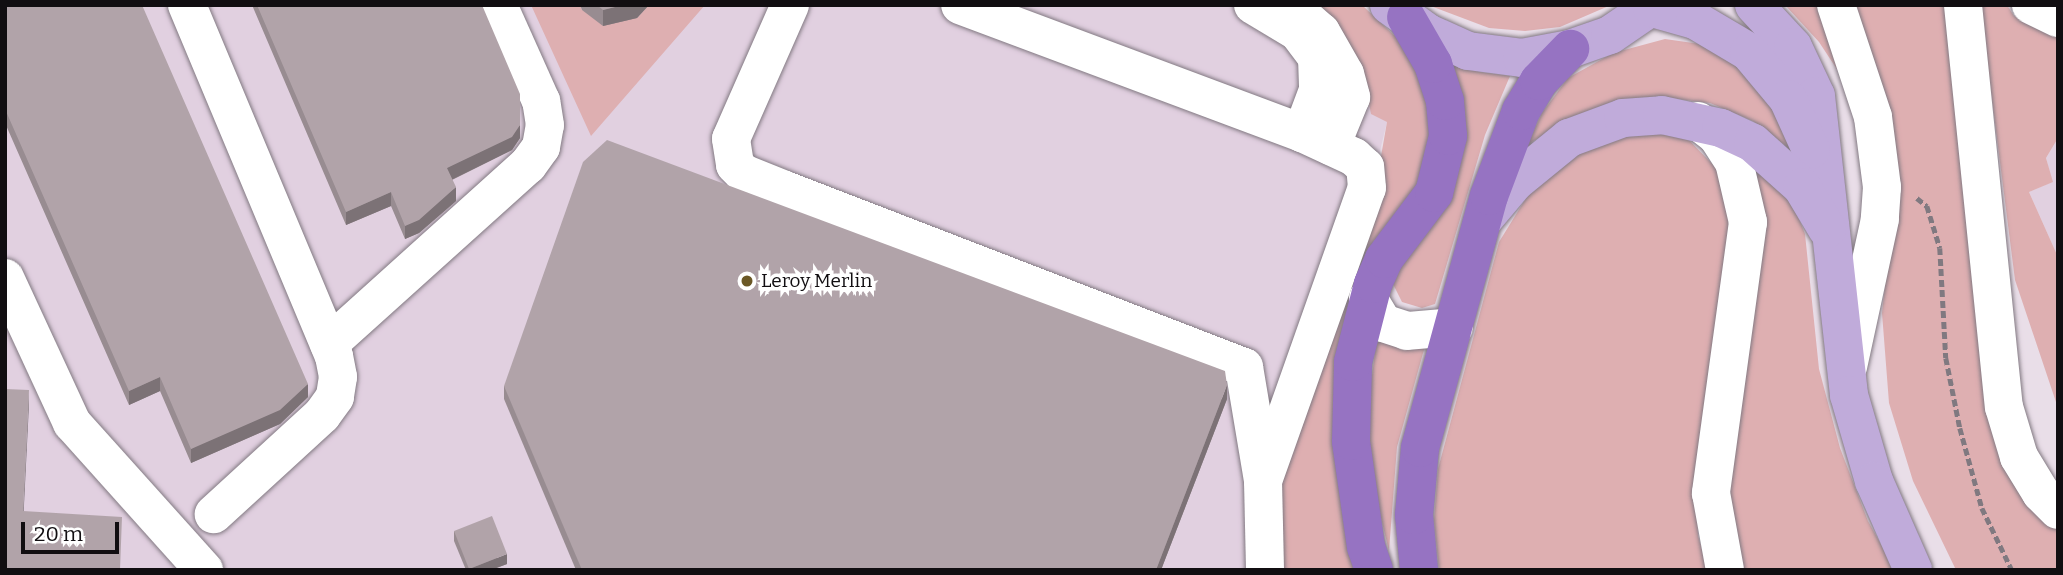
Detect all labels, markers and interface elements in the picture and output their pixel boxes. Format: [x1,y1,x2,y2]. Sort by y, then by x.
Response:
place label: Leroy Merlin [761,270,872,292]
marker: Leroy Merlin [739,273,755,289]
scale bar [24,508,122,552]
text: 20 m [34,521,83,547]

